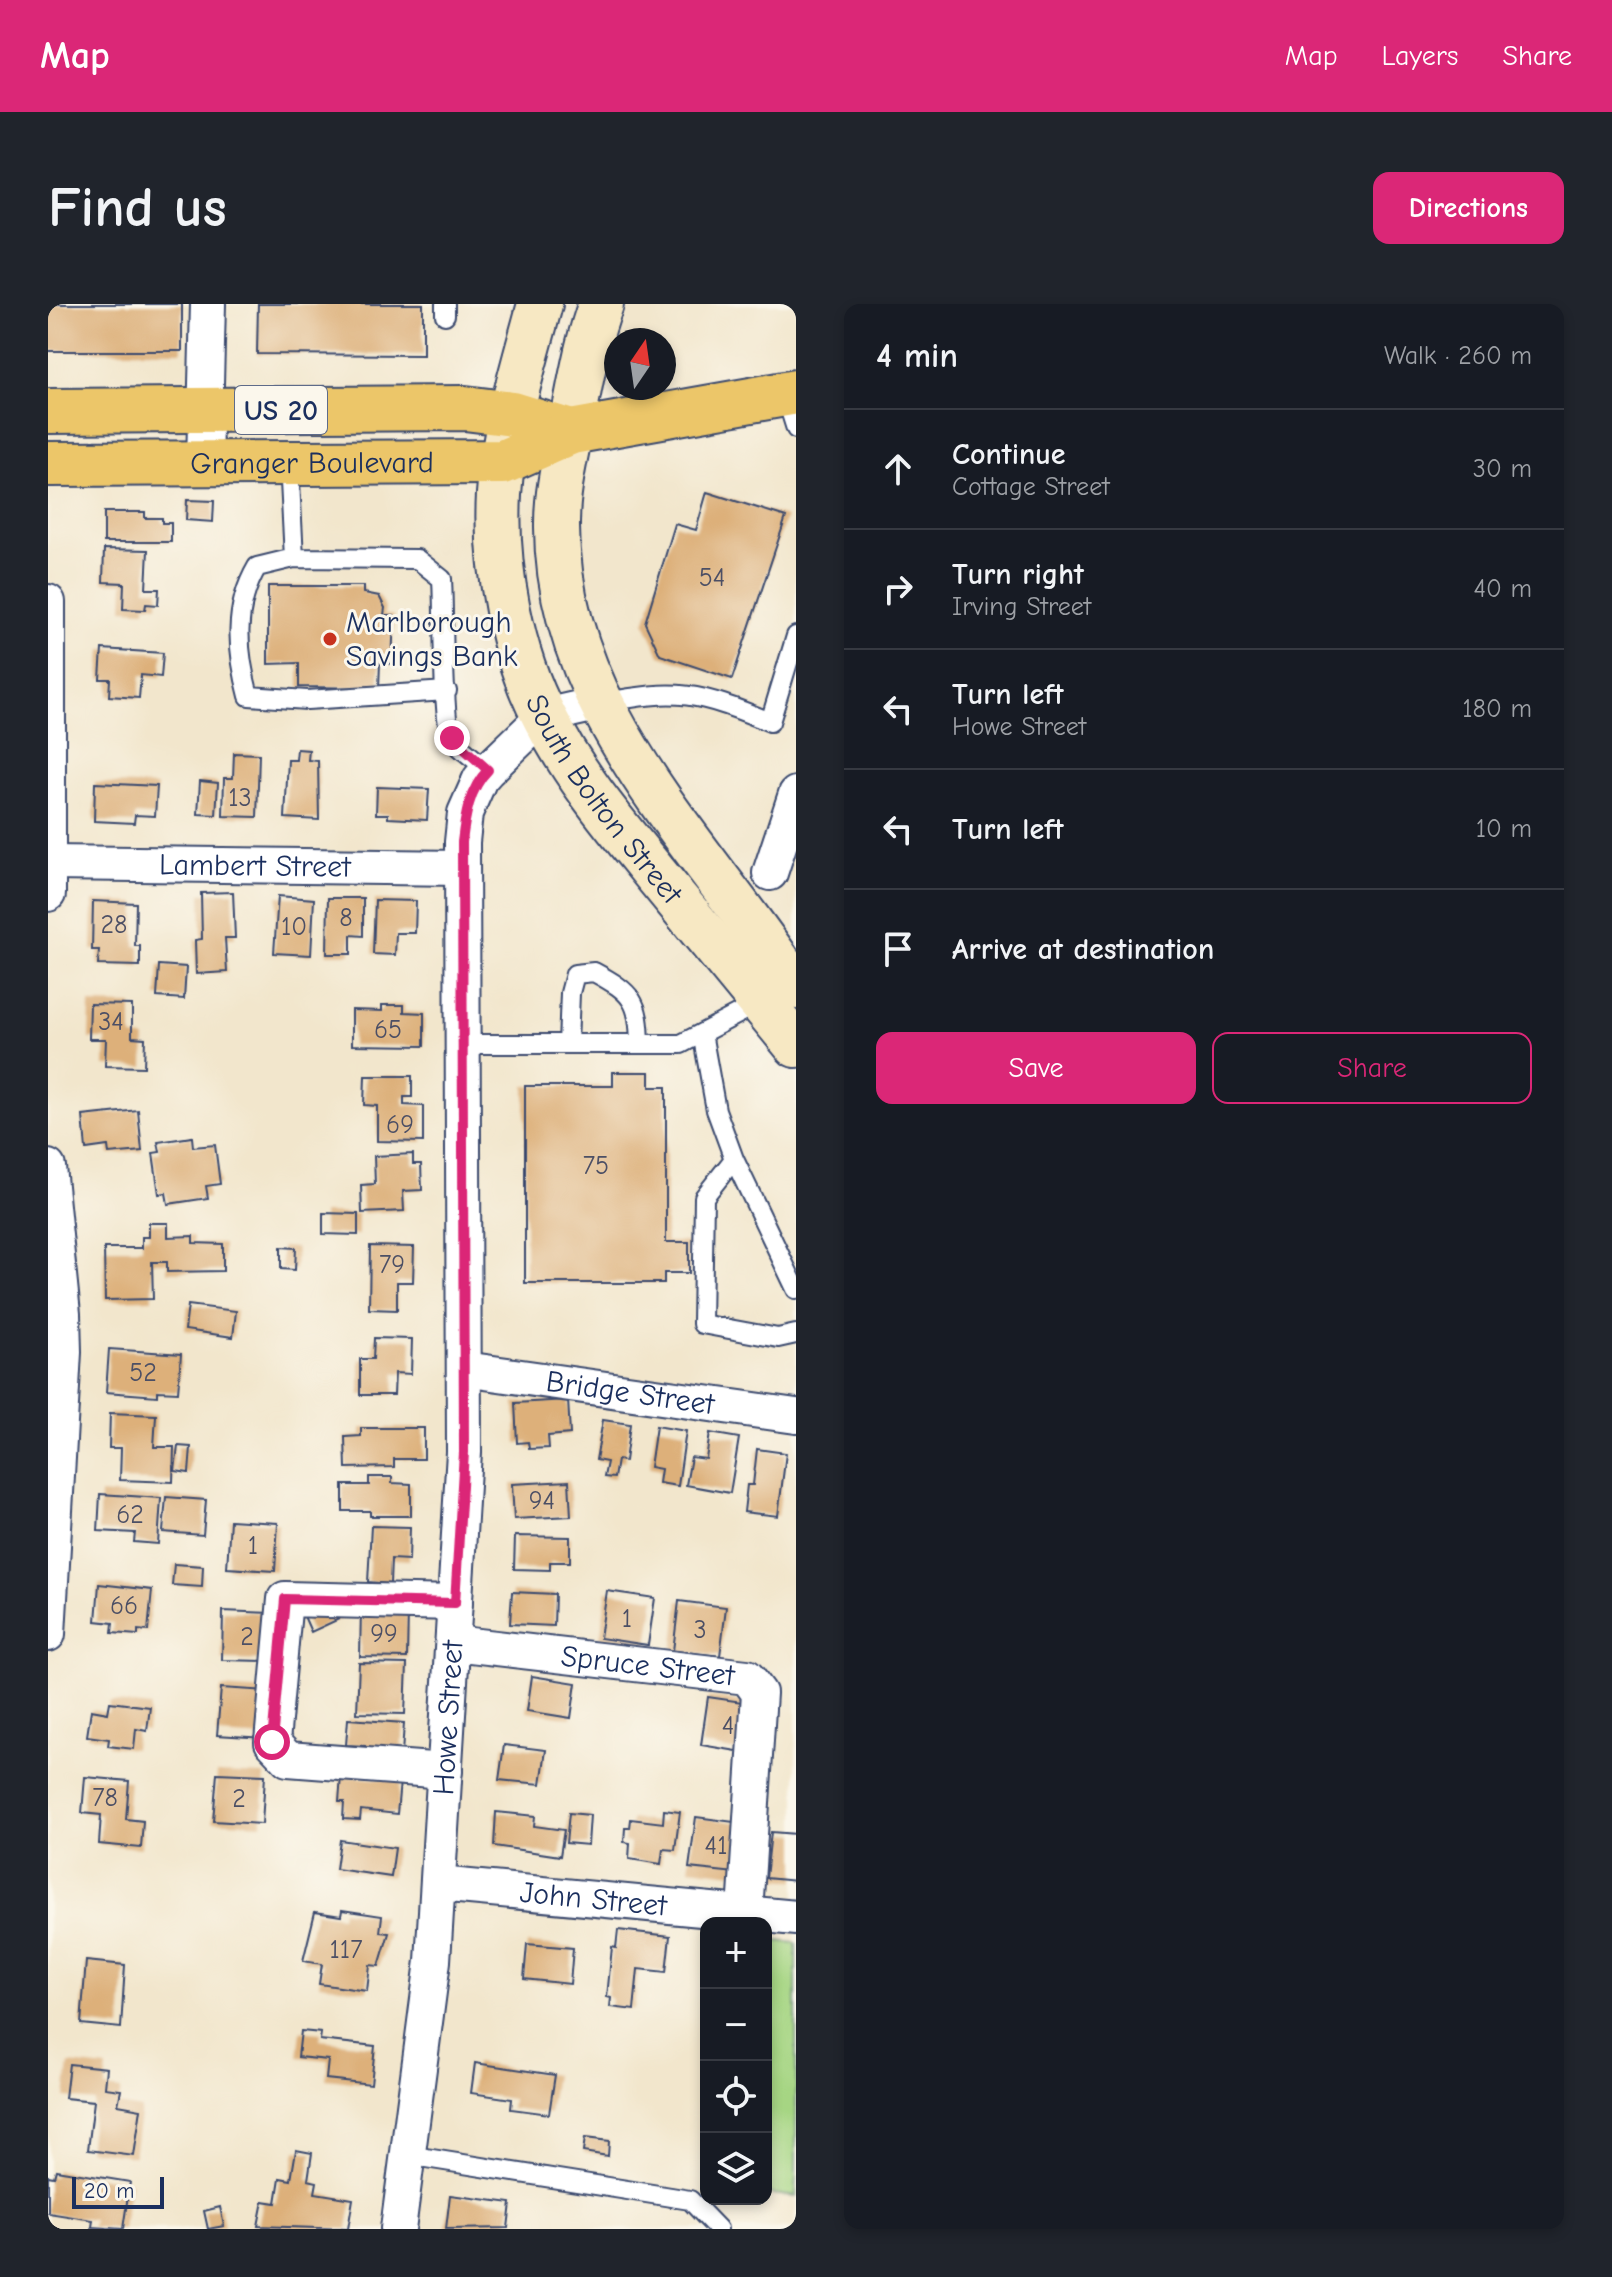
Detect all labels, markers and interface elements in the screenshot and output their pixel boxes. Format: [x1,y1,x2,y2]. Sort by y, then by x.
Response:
text: Map [40,34,110,78]
text: Map [1285,40,1338,72]
text: Layers [1382,40,1458,72]
text: Share [1502,40,1572,72]
button: Directions [1373,172,1564,244]
text: Find us [48,176,227,240]
north arrow [604,328,676,400]
text: 4 min [876,336,958,376]
text: Walk · 260 m [1384,341,1532,371]
road number: US 20 [235,386,327,434]
text: Continue [952,437,1066,472]
street label: Granger Boulevard [190,445,434,481]
icon: ahead [876,447,920,491]
text: 30 m [1473,454,1532,484]
text: Cottage Street [952,472,1110,502]
text: Turn right [952,557,1084,592]
house number: 54 [699,563,725,593]
icon: right [876,567,920,611]
text: 40 m [1473,574,1532,604]
text: Irving Street [952,592,1091,622]
place label: Marlborough Savings Bank [346,605,518,674]
marker: Marlborough Savings Bank [321,630,339,648]
text: Turn left [952,677,1064,712]
icon: left [876,687,920,731]
street label: South Bolton Street [518,689,690,912]
text: 180 m [1462,694,1532,724]
text: Howe Street [952,712,1086,742]
route end [434,720,470,756]
house number: 13 [228,783,252,813]
icon: left [876,807,920,851]
text: Turn left [952,812,1064,847]
text: 10 m [1476,814,1532,844]
street label: Lambert Street [159,847,352,885]
house number: 8 [339,903,353,933]
house number: 28 [101,910,128,940]
house number: 10 [281,912,307,942]
icon: arrive [876,927,920,971]
text: Arrive at destination [952,932,1214,967]
house number: 34 [98,1007,124,1037]
house number: 65 [374,1015,402,1045]
button: Save [876,1032,1196,1104]
button: Share [1212,1032,1532,1104]
house number: 69 [386,1110,414,1140]
house number: 75 [583,1151,609,1181]
house number: 79 [379,1250,405,1280]
house number: 52 [129,1358,157,1388]
street label: Bridge Street [544,1364,718,1422]
house number: 94 [529,1486,555,1516]
house number: 62 [116,1500,144,1530]
house number: 1 [248,1531,258,1561]
house number: 66 [110,1591,138,1621]
house number: 1 [622,1604,632,1634]
house number: 3 [693,1615,707,1645]
house number: 99 [370,1619,398,1649]
house number: 2 [240,1622,254,1652]
street label: Howe Street [426,1638,471,1796]
street label: Spruce Street [559,1639,738,1694]
house number: 4 [722,1711,734,1741]
route start [254,1724,290,1760]
house number: 78 [92,1783,118,1813]
house number: 2 [232,1784,246,1814]
house number: 41 [705,1831,727,1861]
street label: John Street [518,1875,670,1924]
map controls [700,1917,772,2205]
button: + [700,1917,772,1989]
house number: 117 [330,1935,362,1965]
button: − [700,1989,772,2061]
button: locate [700,2061,772,2133]
button: layers [700,2133,772,2205]
scale bar [72,2173,164,2209]
text: 20 m [84,2178,134,2204]

